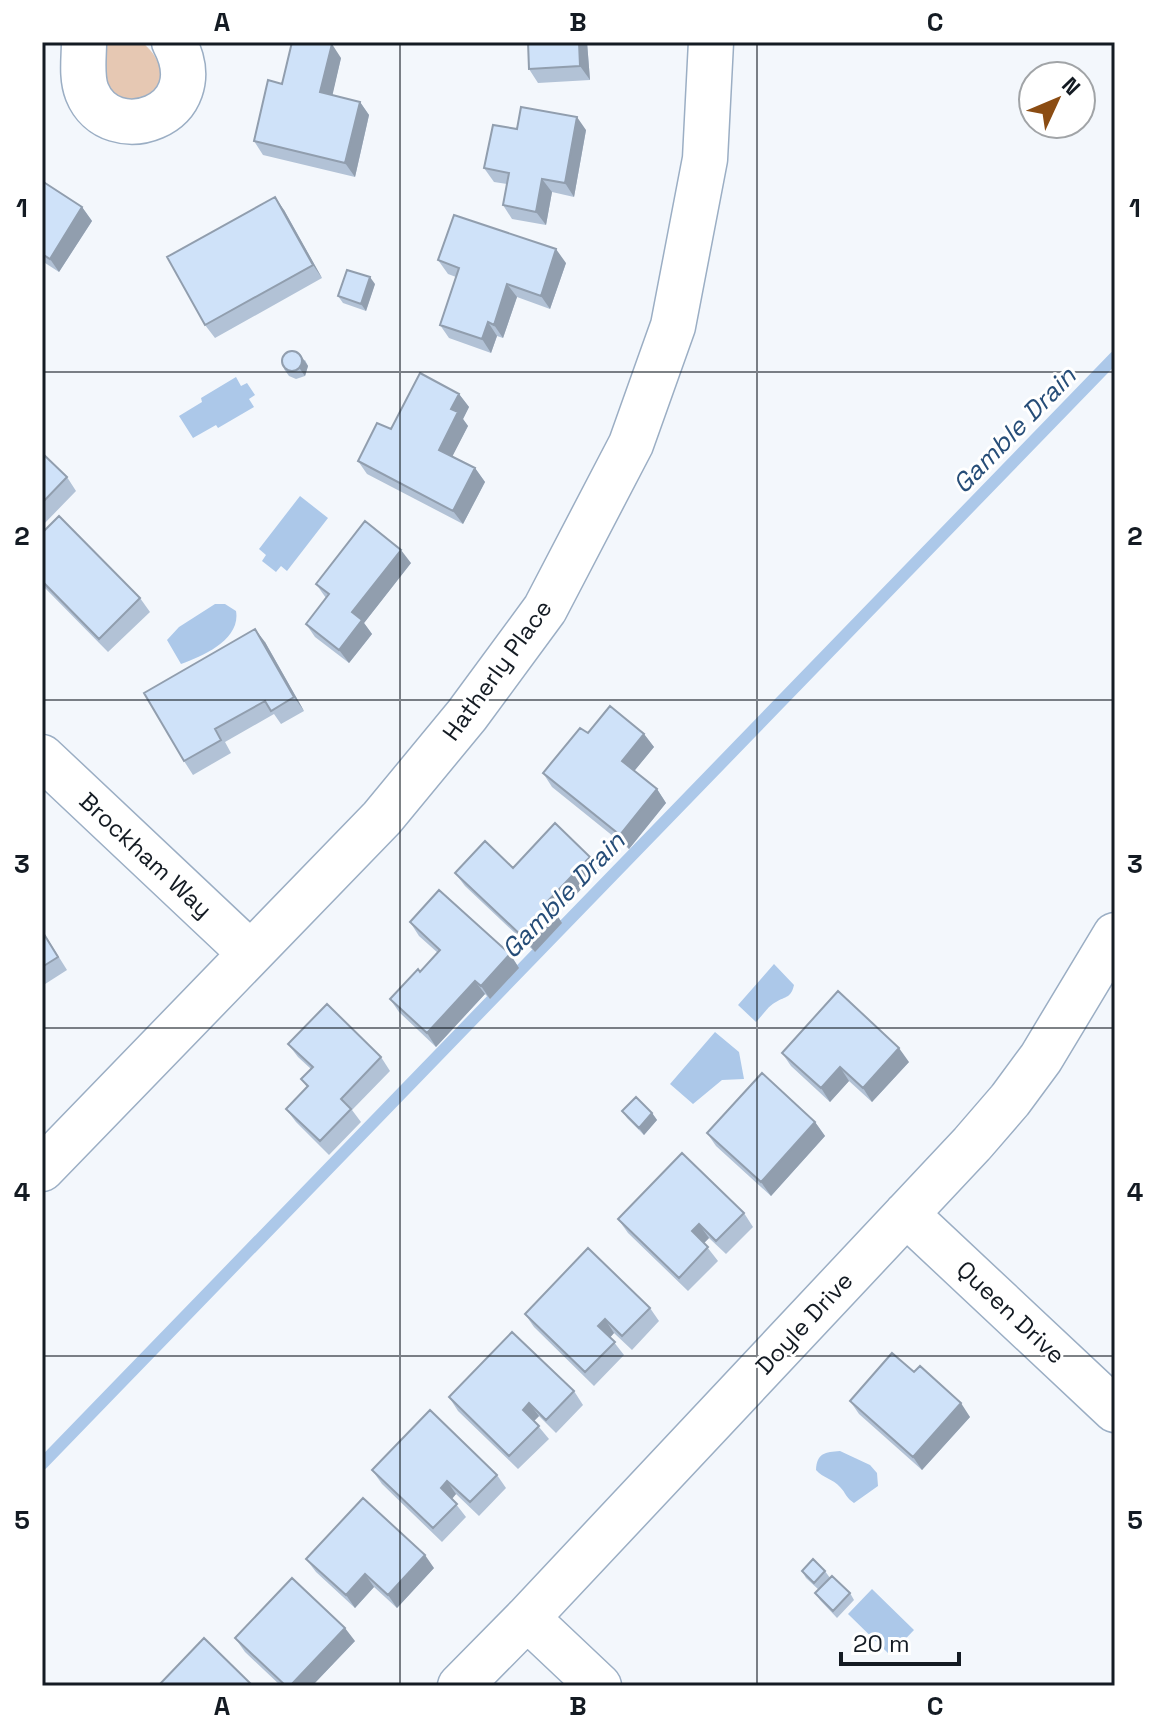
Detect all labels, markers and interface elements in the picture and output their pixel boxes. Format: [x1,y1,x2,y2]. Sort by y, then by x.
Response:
text: A [214,5,231,39]
text: B [569,5,587,39]
text: C [927,5,943,39]
north arrow [1017,60,1097,140]
text: N [1056,71,1087,101]
text: 1 [16,191,28,225]
text: 1 [1129,191,1141,225]
water label: Gamble Drain [945,359,1084,501]
text: 2 [14,519,30,553]
text: 2 [1127,519,1143,553]
street label: Hatherly Place [435,593,559,747]
street label: Brockham Way [73,785,219,925]
water label: Gamble Drain [494,824,633,966]
text: 3 [14,847,30,881]
text: 3 [1127,847,1143,881]
text: 4 [14,1175,30,1209]
text: 4 [1127,1175,1143,1209]
street label: Queen Drive [950,1254,1072,1370]
street label: Doyle Drive [749,1265,859,1381]
text: 5 [14,1503,30,1537]
text: 5 [1127,1503,1143,1537]
scale bar [841,1616,959,1666]
text: 20 m [853,1628,910,1659]
text: A [214,1689,231,1723]
text: B [569,1689,587,1723]
text: C [927,1689,943,1723]

